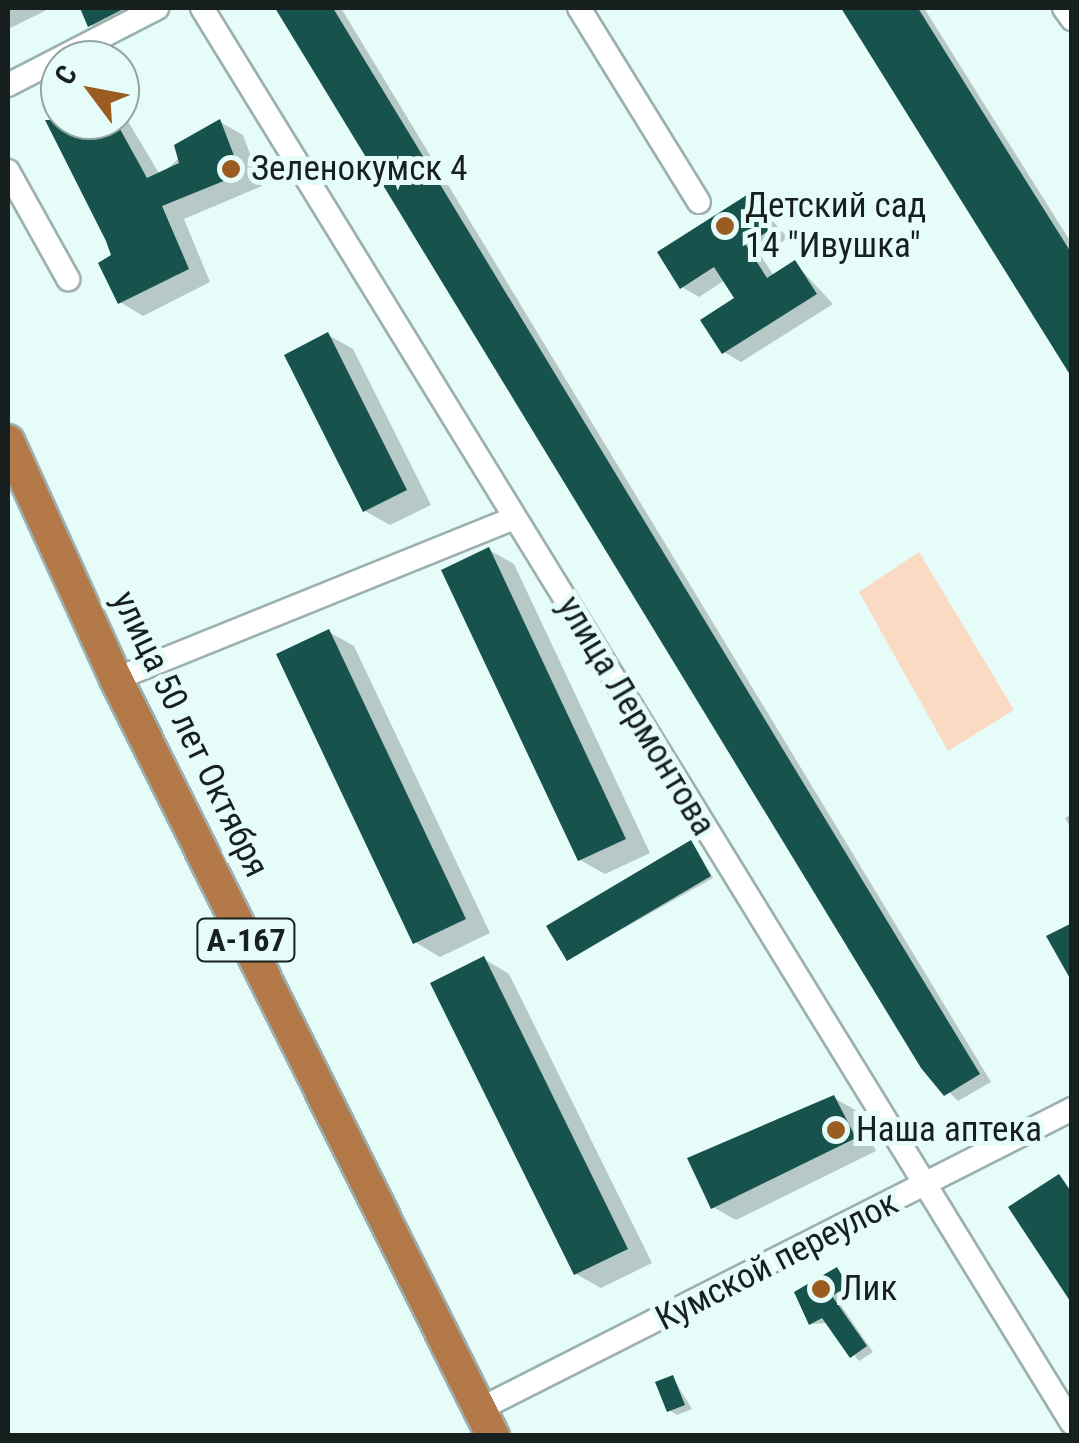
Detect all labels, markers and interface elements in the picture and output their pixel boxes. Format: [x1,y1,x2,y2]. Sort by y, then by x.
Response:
north arrow [40,40,140,140]
text: С [48,59,84,90]
place label: Зеленокумск 4 [251,148,467,190]
marker: Зеленокумск 4 [220,158,242,180]
place label: Детский сад 14 "Ивушка" [745,185,926,267]
marker: Детский сад 14 "Ивушка" [714,215,736,237]
street label: улица 50 лет Октября [103,584,277,884]
street label: улица Лермонтова [548,589,724,843]
road number: А-167 [196,913,296,967]
place label: Наша аптека [856,1109,1042,1151]
marker: Наша аптека [825,1119,847,1141]
street label: Кумской переулок [649,1182,905,1340]
place label: Лик [841,1268,897,1310]
marker: Лик [810,1278,832,1300]

